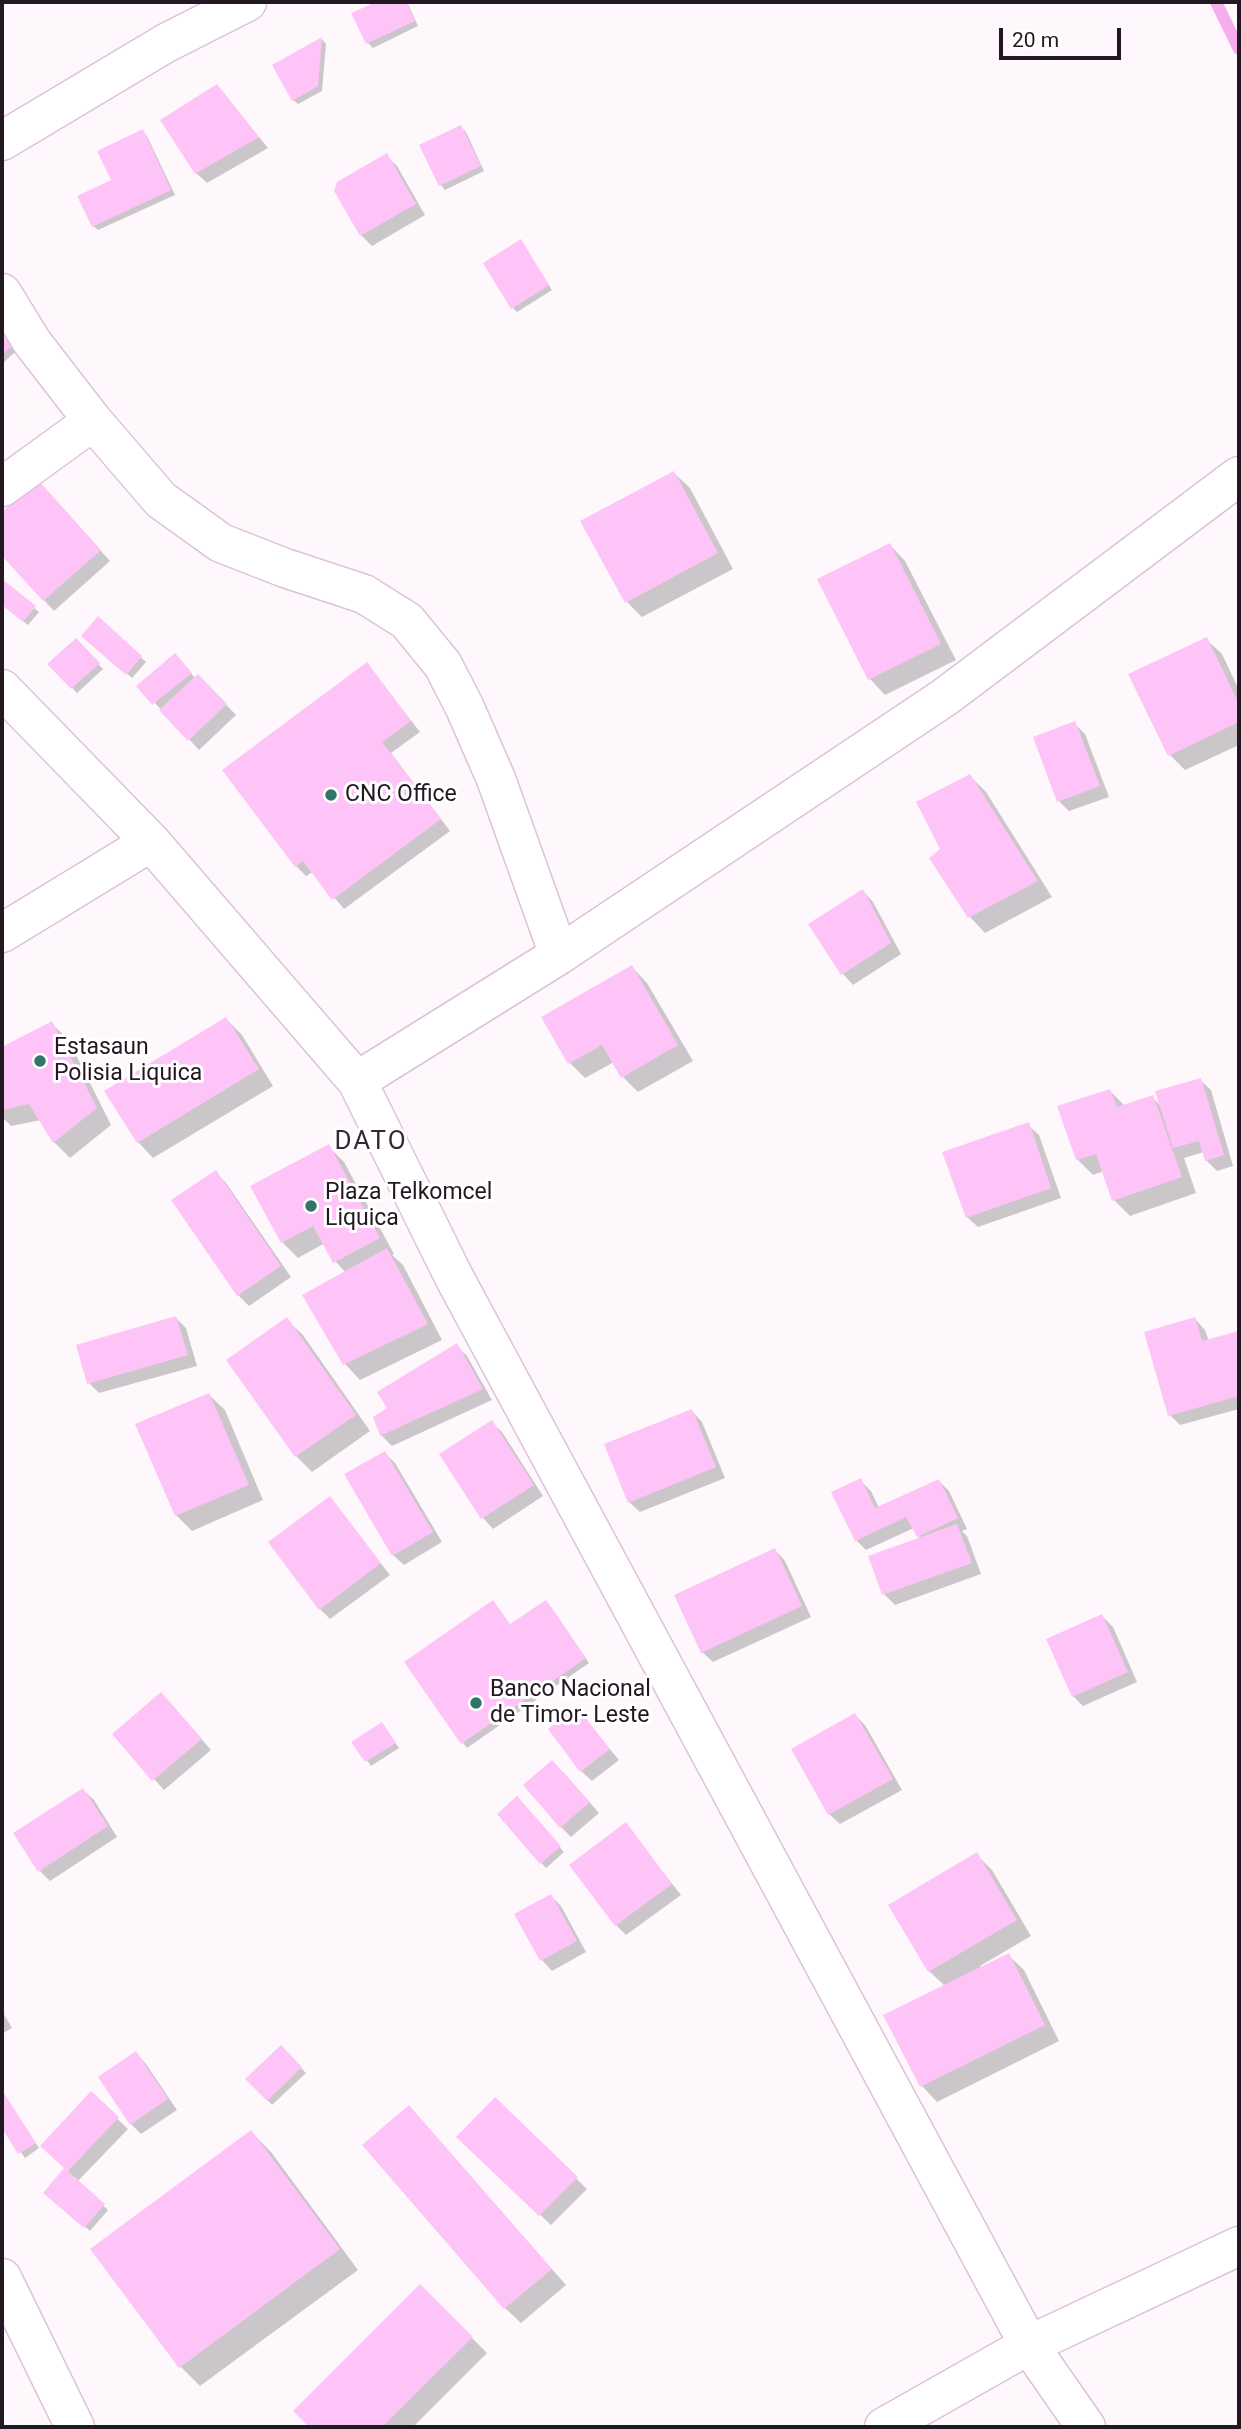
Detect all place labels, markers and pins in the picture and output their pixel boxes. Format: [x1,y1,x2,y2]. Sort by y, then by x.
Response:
place label: CNC Office [345,781,457,809]
marker: CNC Office [323,787,339,803]
place label: Estasaun Polisia Liquica [54,1034,202,1088]
marker: Estasaun Polisia Liquica [32,1053,48,1069]
place label: Plaza Telkomcel Liquica [325,1179,492,1233]
marker: Plaza Telkomcel Liquica [303,1198,319,1214]
place label: Banco Nacional de Timor- Leste [490,1676,651,1730]
marker: Banco Nacional de Timor- Leste [468,1695,484,1711]

